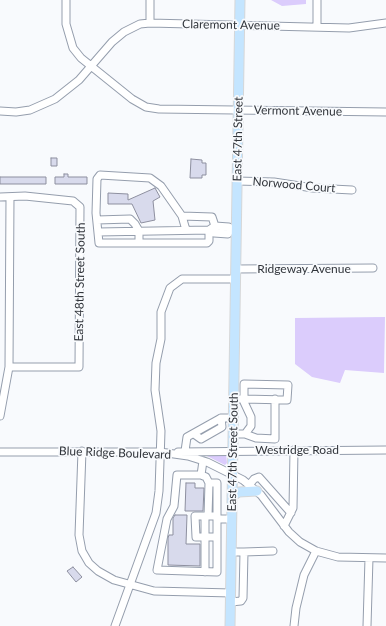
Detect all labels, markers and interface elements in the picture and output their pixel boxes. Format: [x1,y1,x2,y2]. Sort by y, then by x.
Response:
street label: Claremont Avenue [182,17,280,33]
street label: East 47th Street [230,96,246,182]
street label: Vermont Avenue [254,103,342,119]
street label: Norwood Court [252,174,336,196]
street label: East 48th Street South [72,222,88,342]
street label: Ridgeway Avenue [257,262,351,276]
street label: East 47th Street South [225,392,241,512]
street label: Westridge Road [255,443,339,457]
street label: Blue Ridge Boulevard [59,444,171,462]

